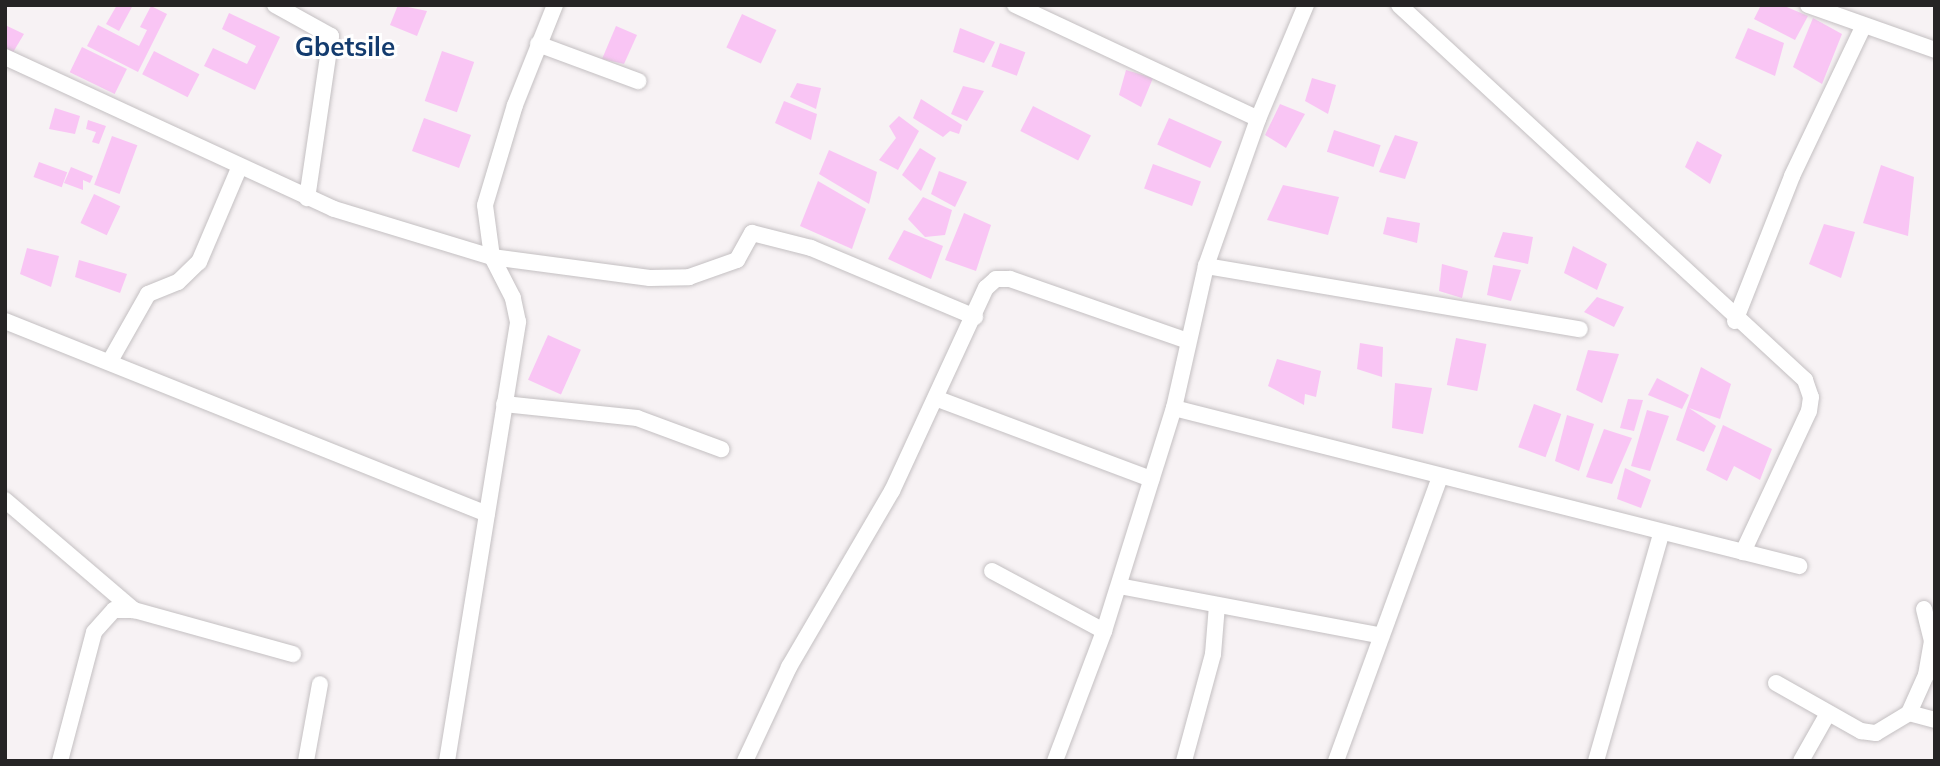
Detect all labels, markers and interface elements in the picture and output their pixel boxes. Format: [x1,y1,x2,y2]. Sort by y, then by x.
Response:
district label: Gbetsile [295,31,395,63]

